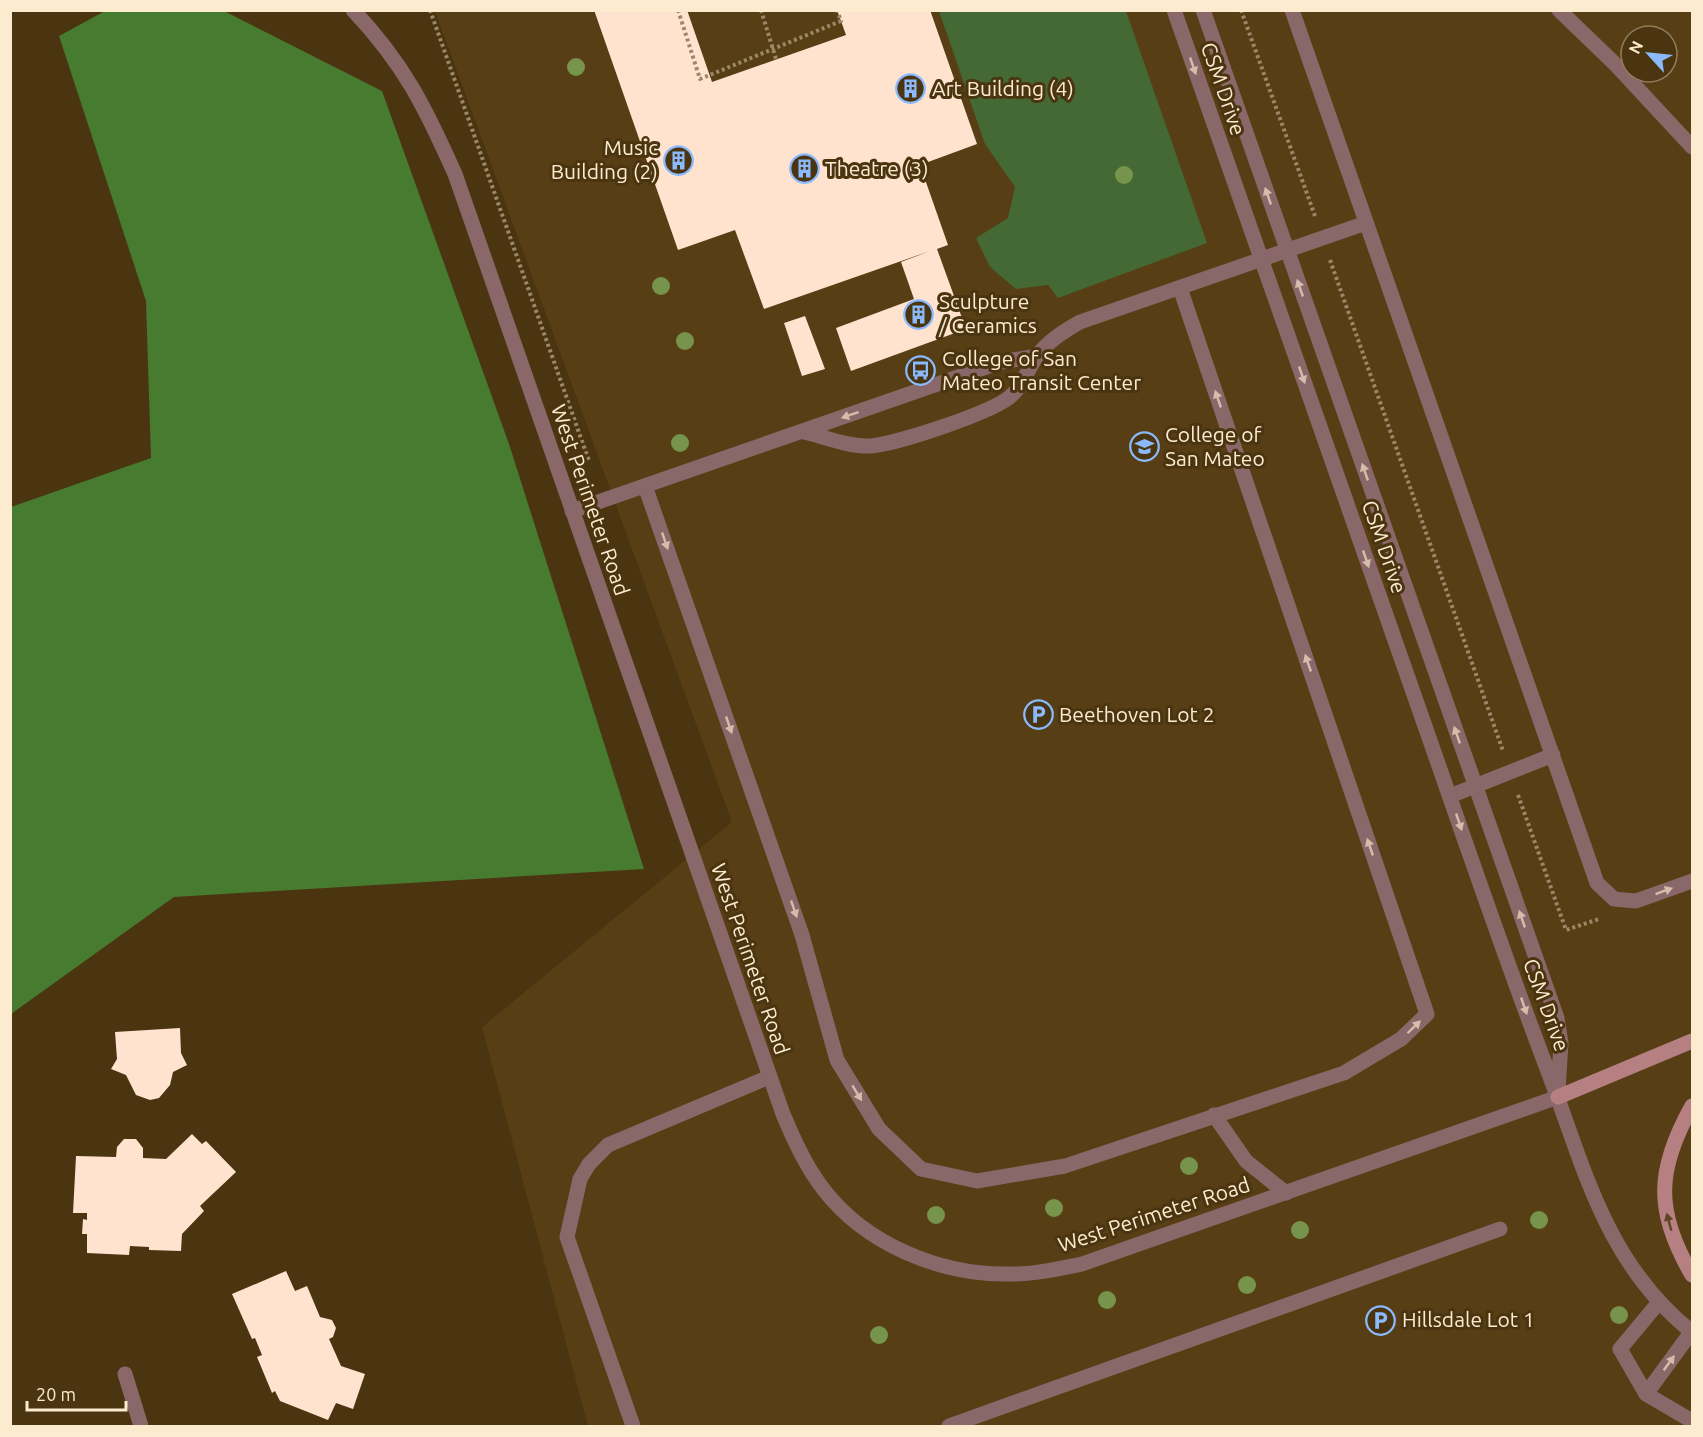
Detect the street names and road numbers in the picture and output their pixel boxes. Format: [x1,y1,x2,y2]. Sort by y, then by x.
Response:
street label: CSM Drive [1197,39,1251,138]
street label: West Perimeter Road [547,401,635,598]
street label: CSM Drive [1358,497,1412,596]
street label: West Perimeter Road [707,860,795,1057]
street label: CSM Drive [1519,955,1575,1054]
street label: West Perimeter Road [1055,1172,1253,1256]

